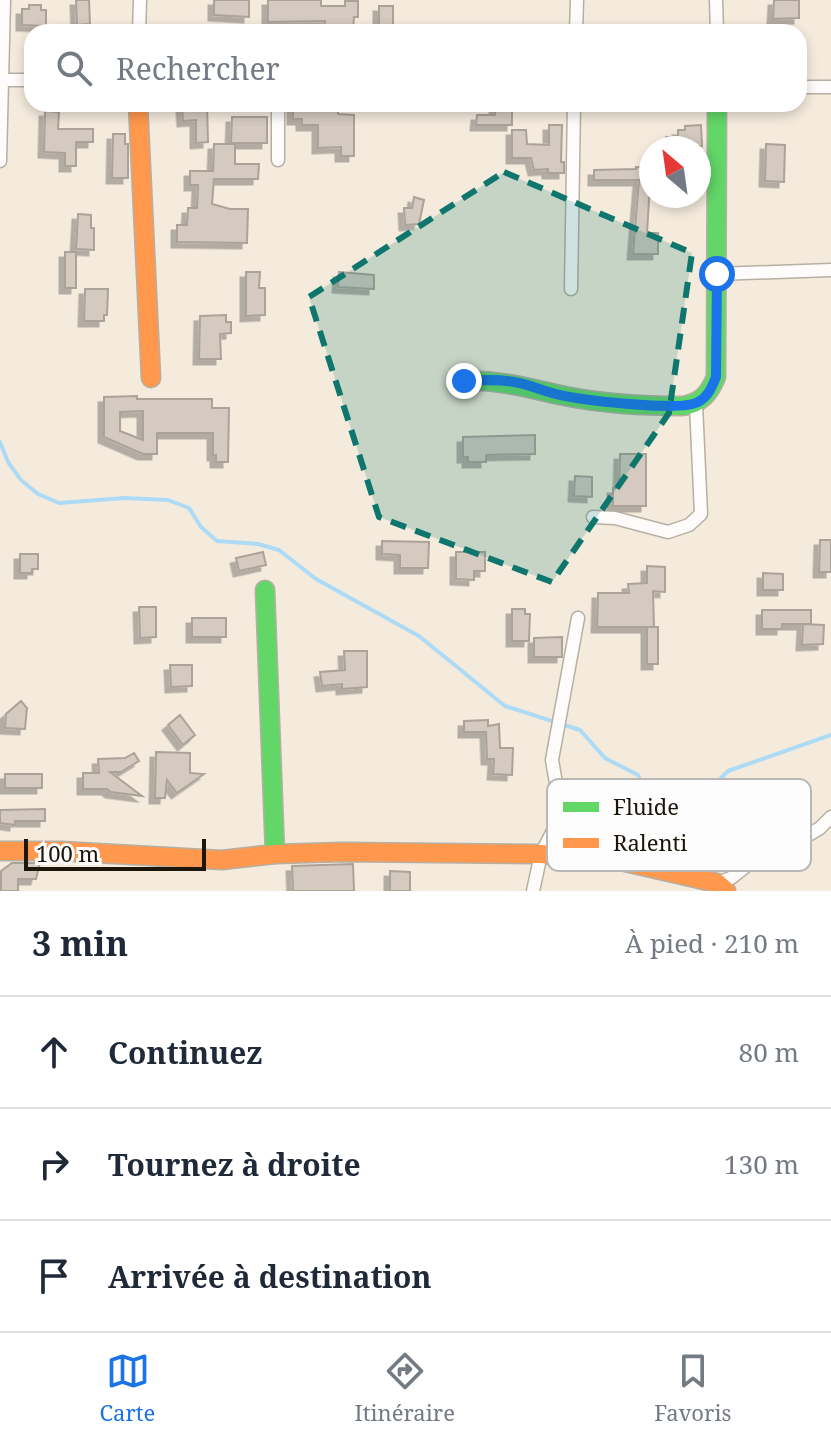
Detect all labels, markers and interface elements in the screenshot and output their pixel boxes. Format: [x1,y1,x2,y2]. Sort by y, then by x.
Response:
search box [24,24,807,112]
icon: search [52,46,96,90]
text: Rechercher [116,48,280,89]
north arrow [639,136,711,208]
route start [699,256,735,292]
route end [446,363,482,399]
legend [547,779,811,871]
text: Fluide [613,791,679,821]
text: Ralenti [613,827,687,857]
scale bar [24,835,206,871]
text: 100 m [36,838,99,868]
text: 3 min [32,920,128,966]
text: À pied · 210 m [625,925,799,961]
icon: ahead [32,1030,76,1074]
text: Continuez [108,1032,262,1073]
text: 80 m [739,1034,799,1070]
icon: right [32,1142,76,1186]
text: Tournez à droite [108,1144,361,1185]
text: 130 m [724,1146,799,1182]
icon: arrive [32,1254,76,1298]
text: Arrivée à destination [108,1256,432,1297]
tab: Carte [100,1349,155,1427]
tab: Itinéraire [355,1349,455,1427]
tab: Favoris [654,1349,731,1427]

